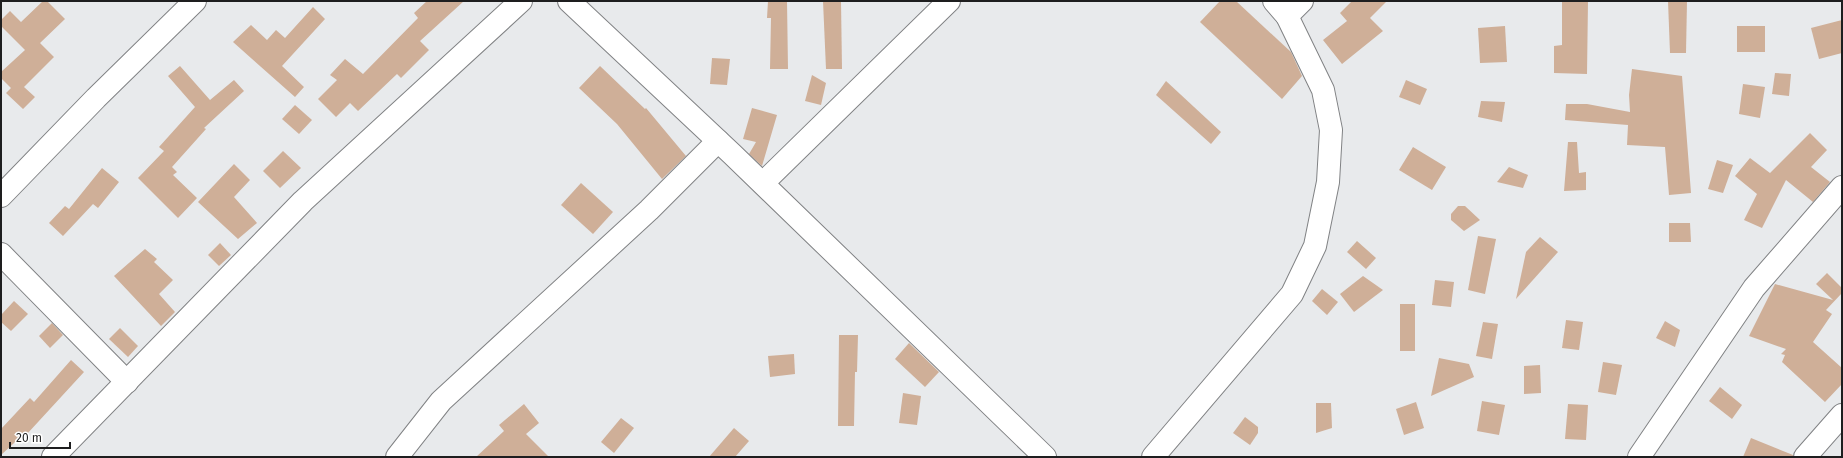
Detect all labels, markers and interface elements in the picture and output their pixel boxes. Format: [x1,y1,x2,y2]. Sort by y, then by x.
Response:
scale bar [10,424,70,450]
text: 20 m [16,431,42,445]

